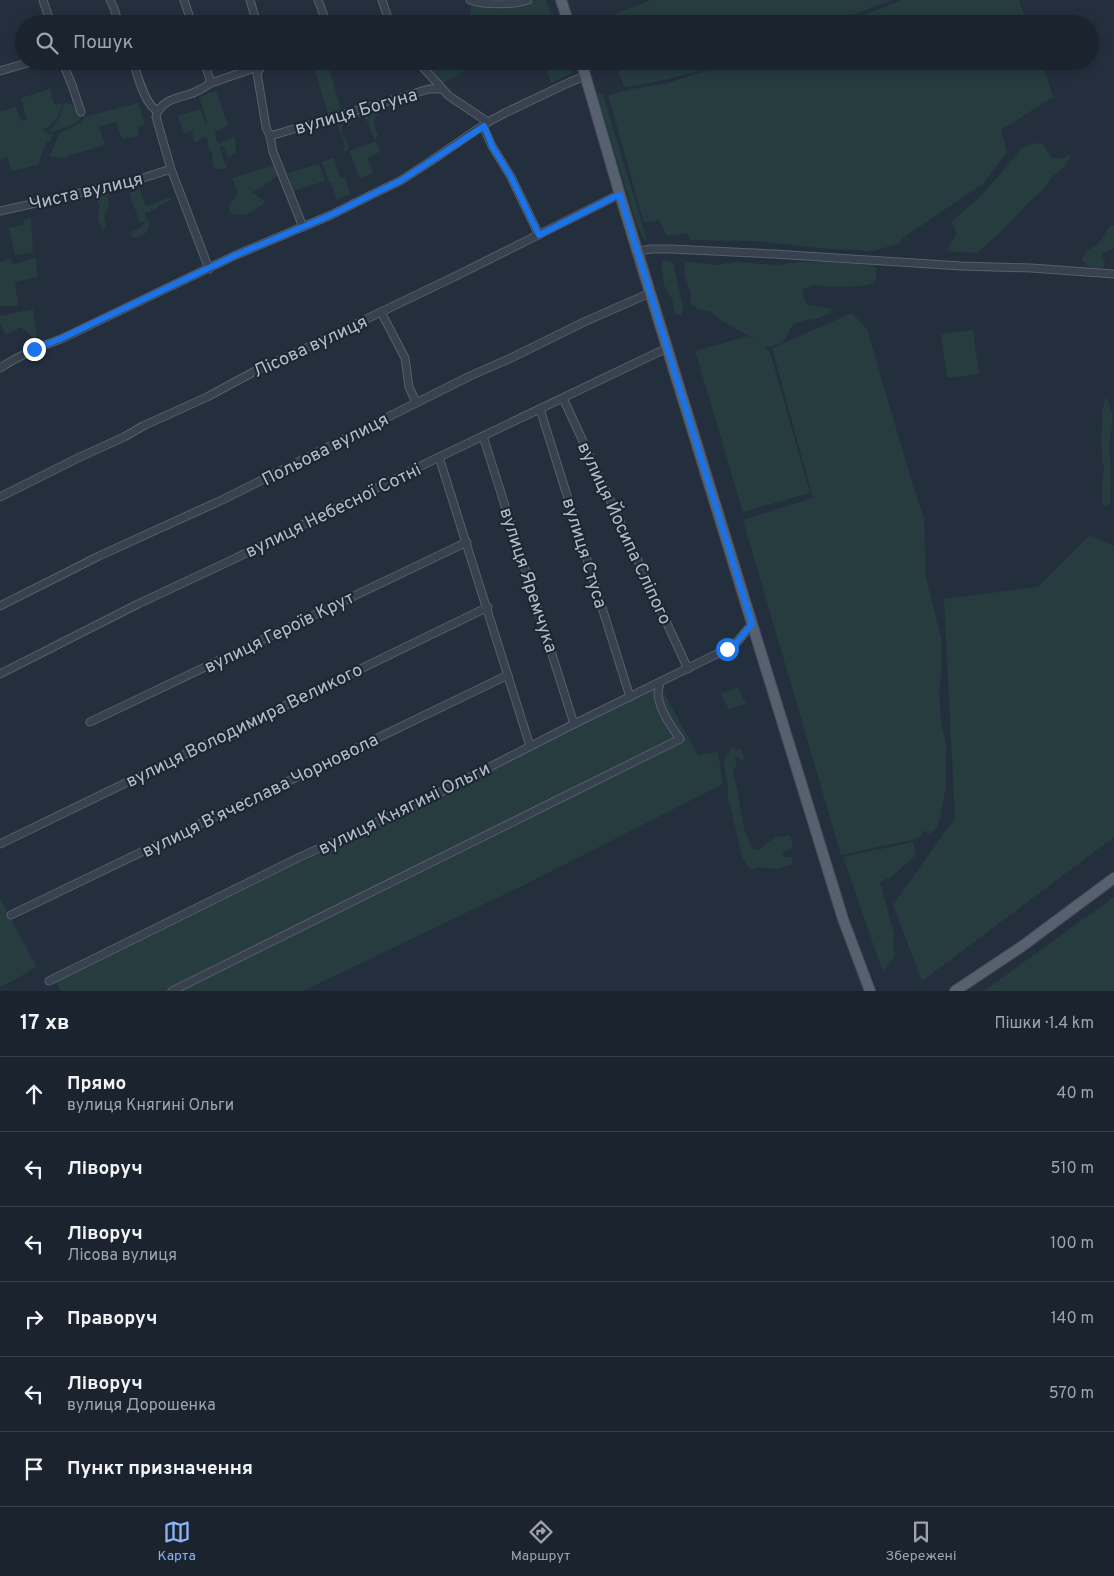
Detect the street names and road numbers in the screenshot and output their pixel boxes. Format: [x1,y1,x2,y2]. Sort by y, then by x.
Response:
street label: вулиця Богуна [293,84,420,141]
street label: Чиста вулиця [27,168,145,217]
street label: Лісова вулиця [250,311,372,384]
street label: Польова вулиця [258,409,393,492]
street label: вулиця Йосипа Сліпого [571,438,678,629]
street label: вулиця Небесної Сотні [242,459,425,564]
street label: вулиця Стуса [556,495,611,611]
street label: вулиця Яремчука [493,505,562,656]
street label: вулиця Героїв Крут [201,587,358,680]
street label: вулиця Володимира Великого [123,659,367,794]
street label: вулиця Вʼячеслава Чорновола [139,729,383,864]
street label: вулиця Княгині Ольги [315,758,494,861]

